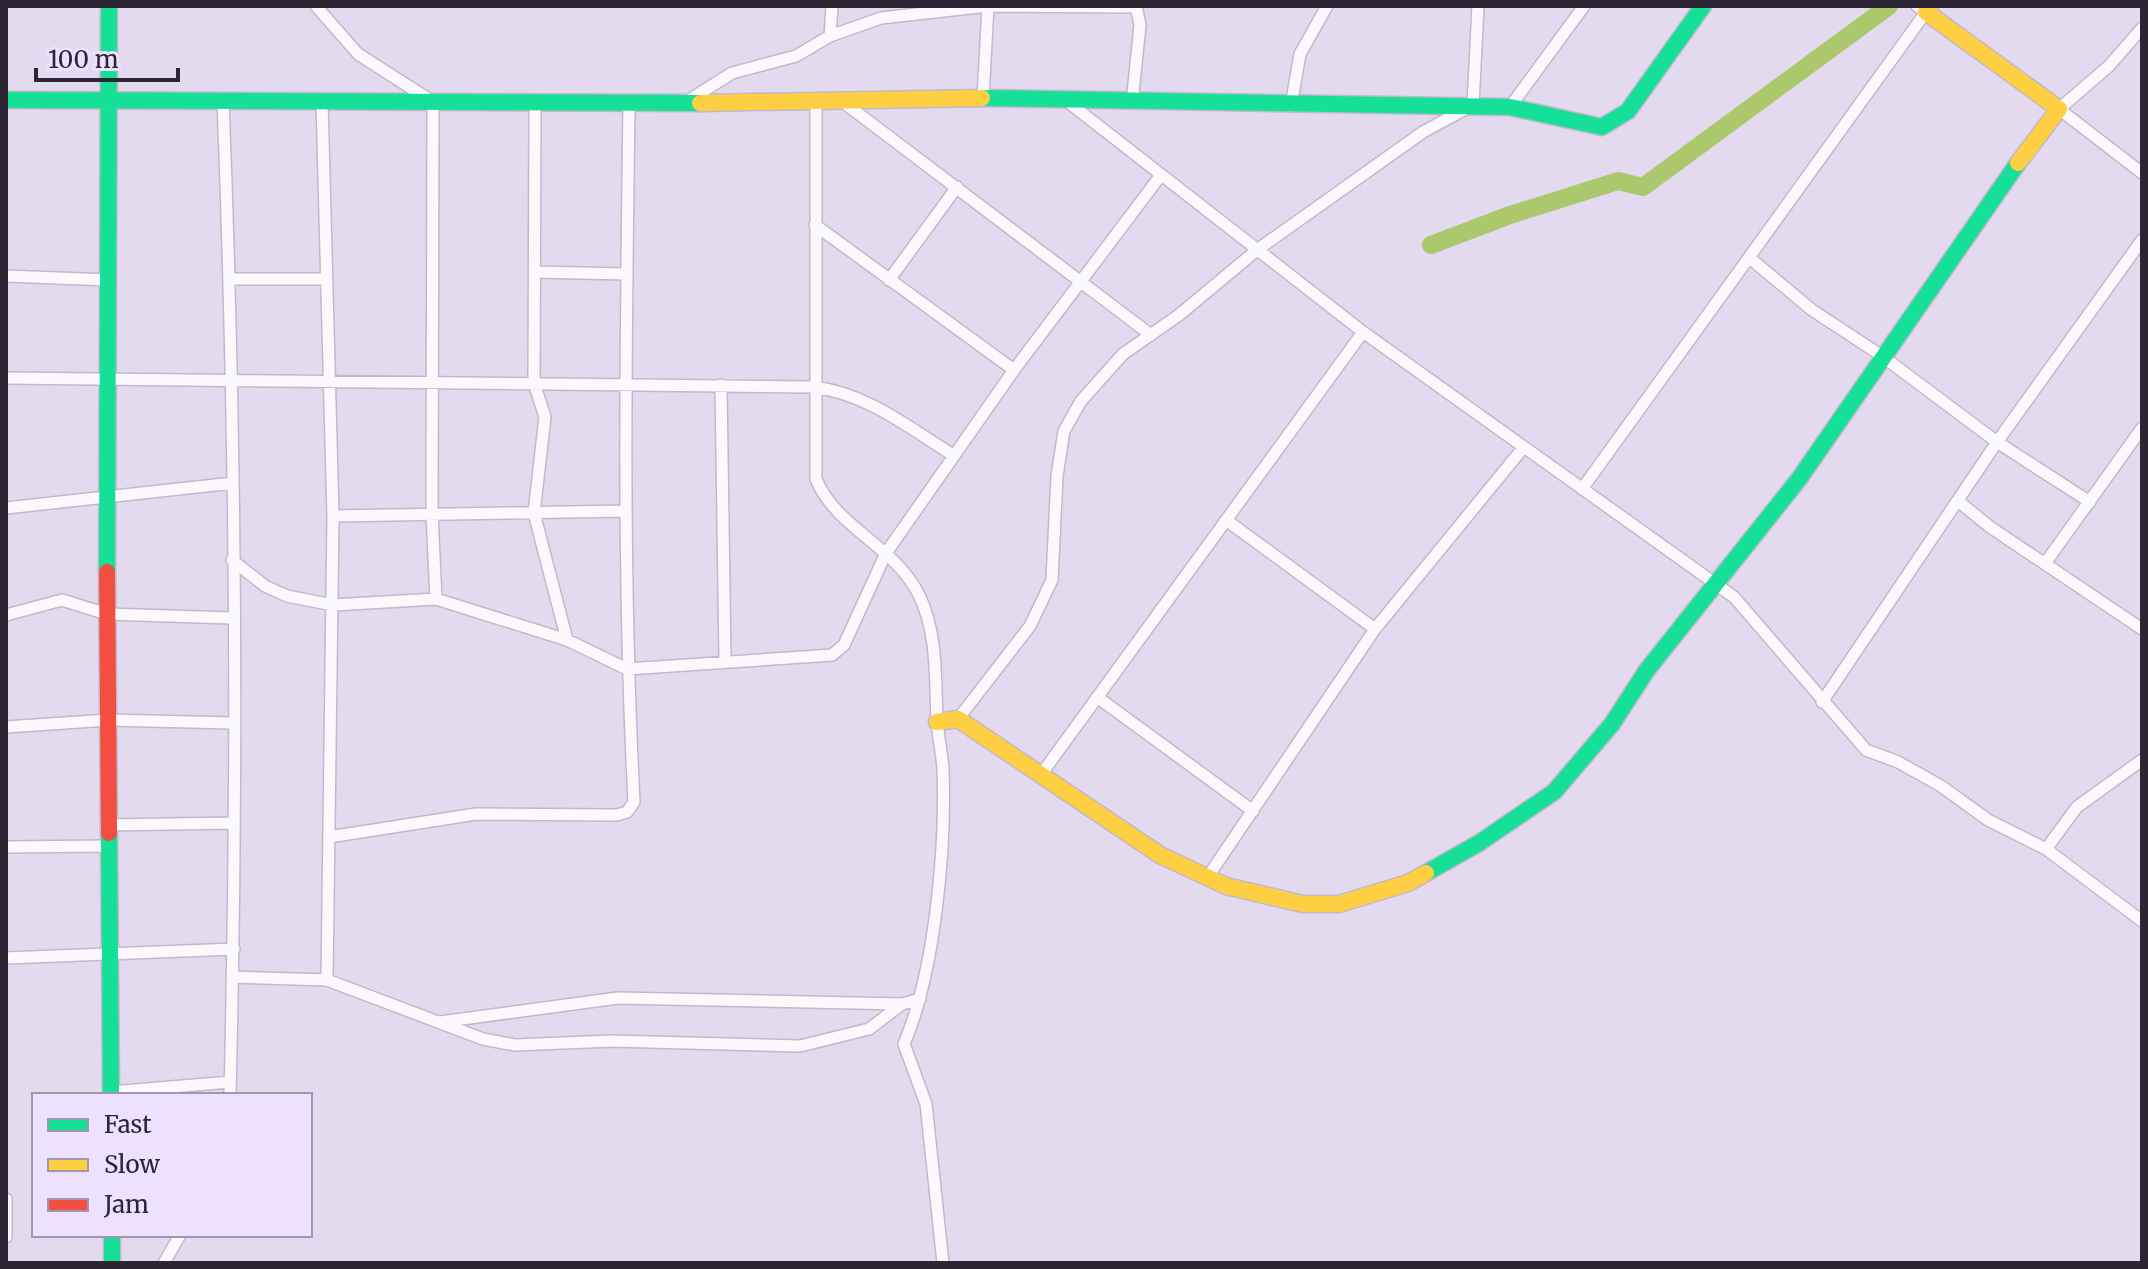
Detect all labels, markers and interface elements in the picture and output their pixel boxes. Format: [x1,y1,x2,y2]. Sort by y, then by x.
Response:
scale bar [36,32,178,82]
text: 100 m [48,44,119,75]
legend [32,1093,312,1237]
text: Fast [104,1109,152,1140]
text: Slow [104,1149,160,1180]
text: Jam [103,1189,149,1220]

